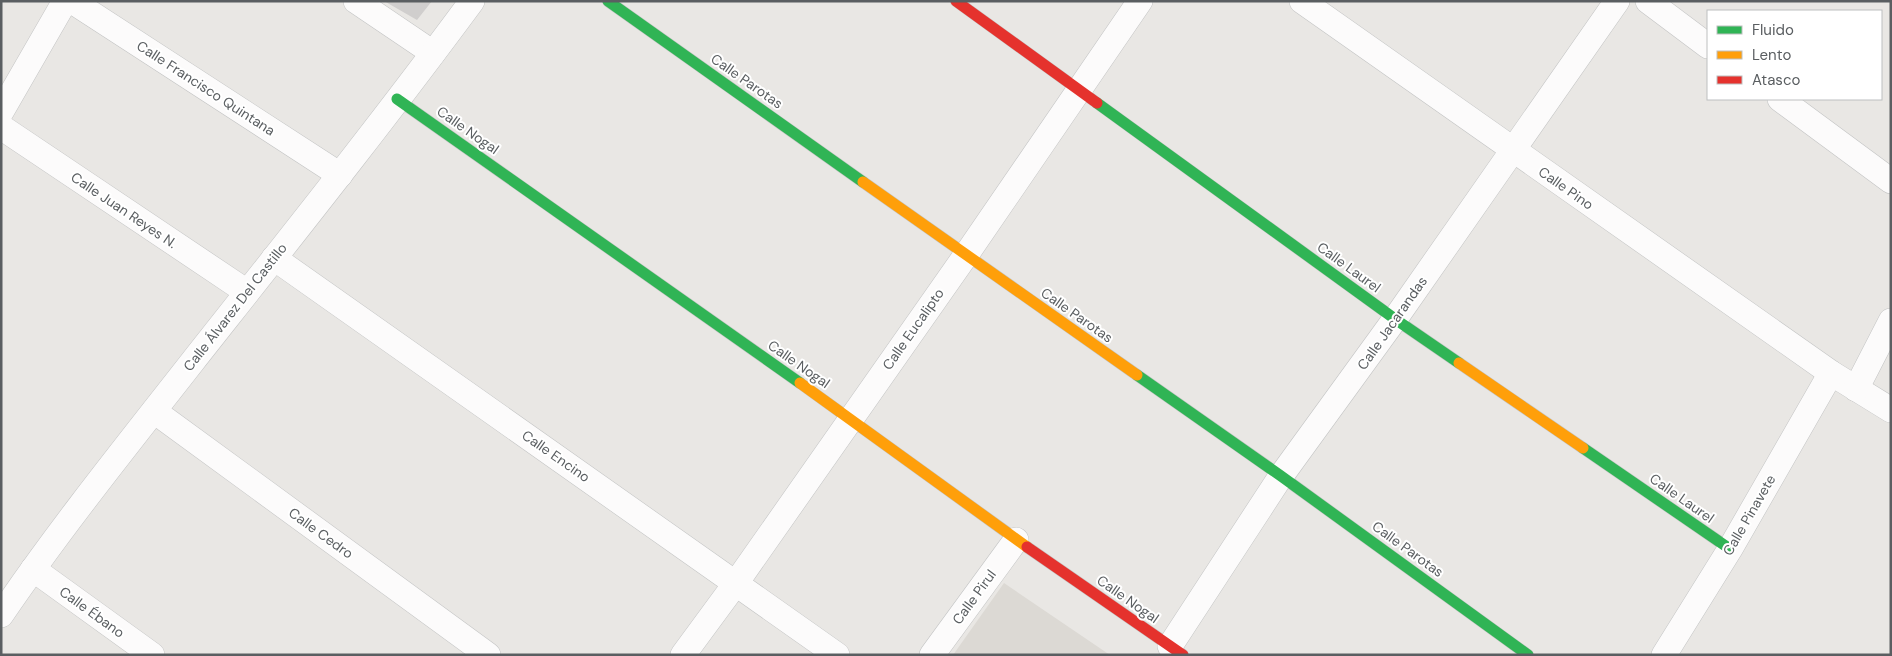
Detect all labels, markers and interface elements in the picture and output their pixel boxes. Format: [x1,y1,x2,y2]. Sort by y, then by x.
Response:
legend [1707,10,1882,100]
text: Fluido [1752,20,1794,40]
street label: Calle Francisco Quintana [133,37,279,139]
text: Lento [1752,45,1791,65]
street label: Calle Parotas [707,50,787,112]
text: Atasco [1752,70,1800,90]
street label: Calle Nogal [433,102,503,158]
street label: Calle Pino [1535,162,1597,214]
street label: Calle Juan Reyes N. [68,168,181,252]
street label: Calle Laurel [1314,238,1384,296]
street label: Calle Álvarez Del Castillo [179,239,291,375]
street label: Calle Jacarandas [1353,273,1431,373]
street label: Calle Parotas [1037,284,1117,346]
street label: Calle Eucalipto [878,285,948,373]
street label: Calle Nogal [764,336,834,392]
street label: Calle Encino [518,426,594,486]
street label: Calle Laurel [1646,469,1718,527]
street label: Calle Pinavete [1719,471,1779,559]
street label: Calle Cedro [285,504,357,562]
street label: Calle Parotas [1369,517,1447,581]
street label: Calle Pirul [948,566,1000,628]
street label: Calle Nogal [1093,571,1163,627]
street label: Calle Ébano [56,582,128,642]

